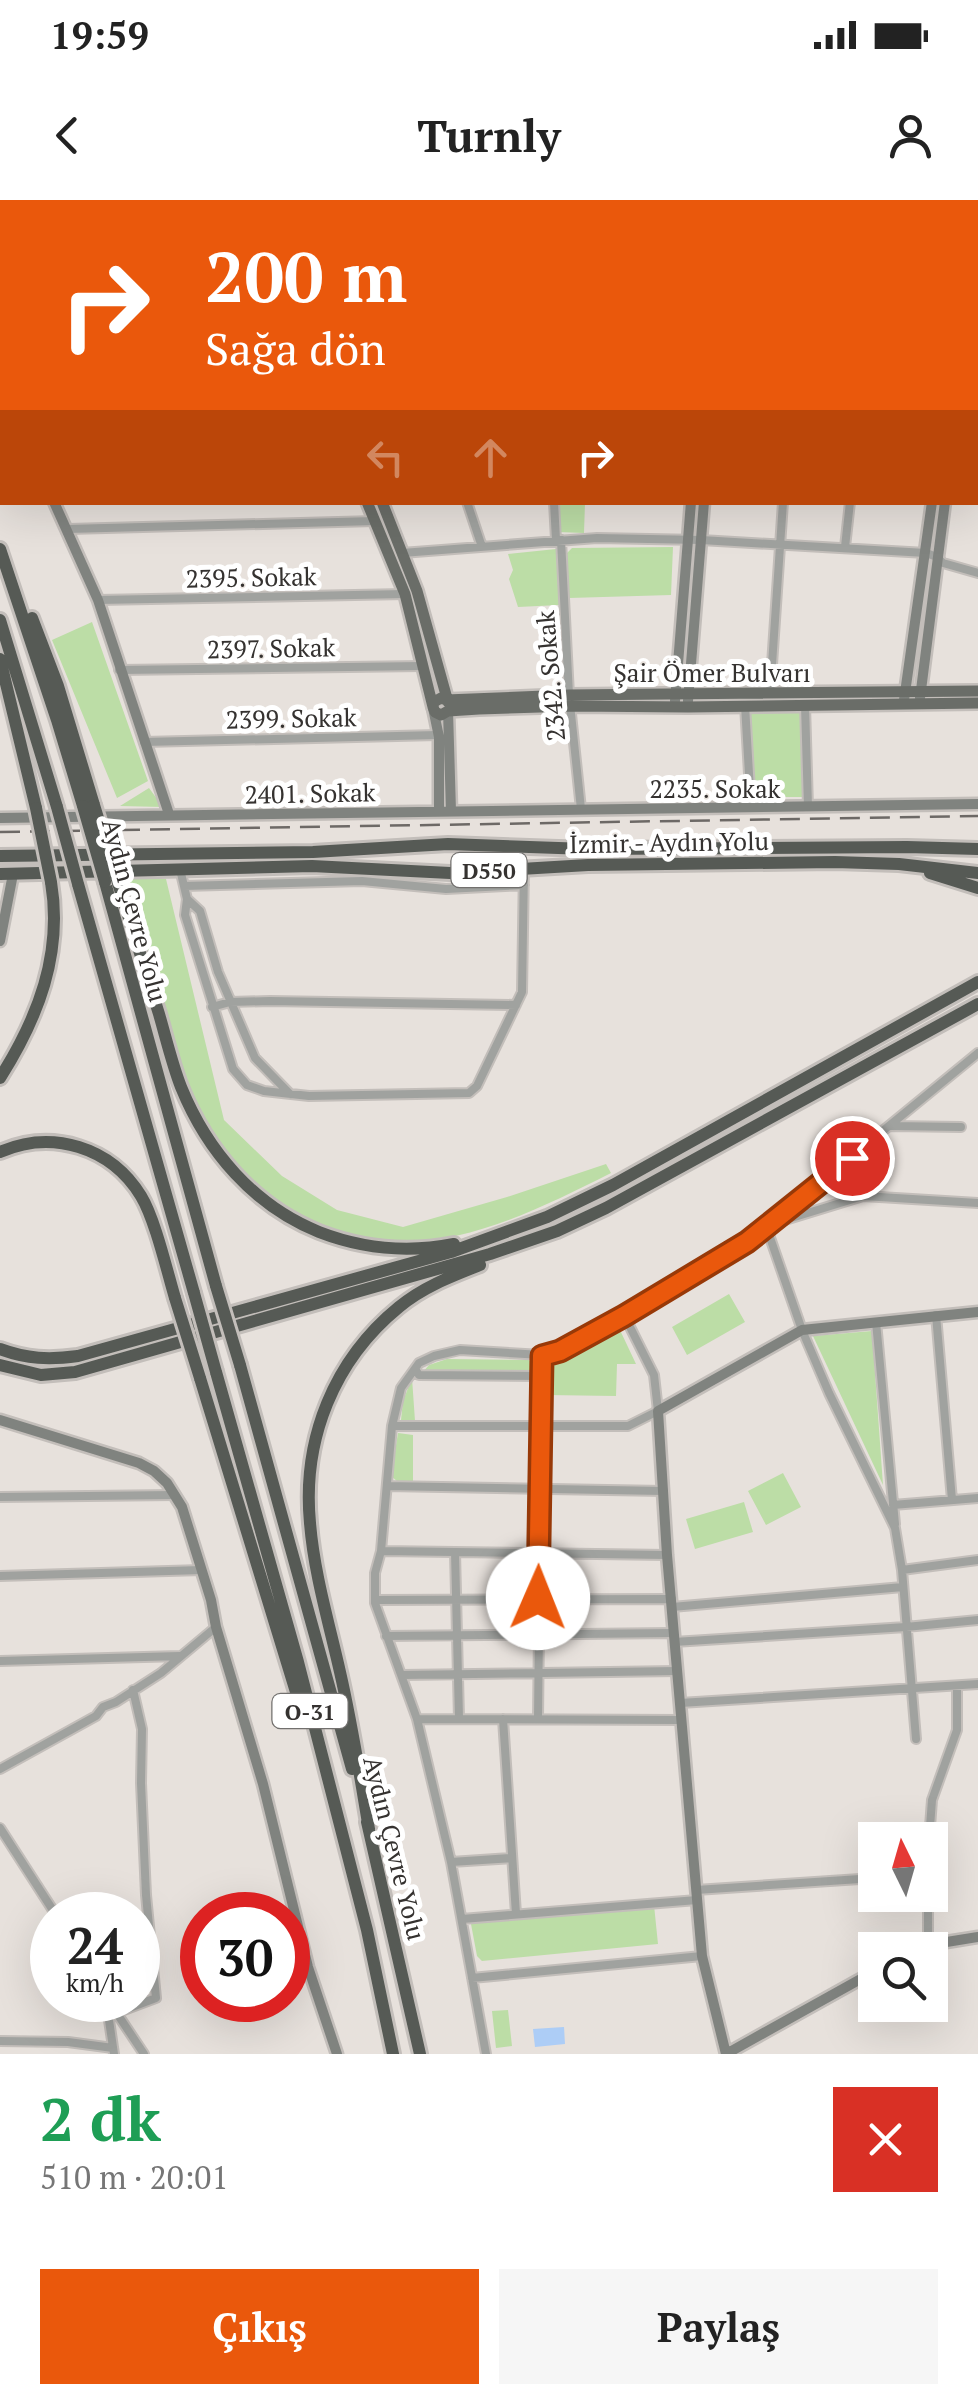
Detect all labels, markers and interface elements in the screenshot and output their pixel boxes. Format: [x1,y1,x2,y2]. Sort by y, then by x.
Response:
text: 19:59 [50,10,149,60]
text: Turnly [417,105,561,165]
icon: back [40,108,95,163]
icon: person [883,108,938,163]
text: 200 m [205,229,407,322]
icon: right [40,240,170,370]
text: Sağa dön [205,318,386,378]
icon: left [358,430,413,485]
icon: ahead [463,430,518,485]
icon: right [568,430,623,485]
street label: 2395. Sokak [185,559,317,595]
street label: 2342. Sokak [528,609,572,743]
street label: 2397. Sokak [206,630,336,666]
street label: Şair Ömer Bulvarı [613,656,811,689]
street label: 2399. Sokak [225,700,357,736]
street label: 2235. Sokak [649,772,781,805]
street label: 2401. Sokak [244,775,376,811]
street label: Aydın Çevre Yolu [95,815,175,1005]
street label: İzmir - Aydın Yolu [569,824,769,860]
road number: D550 [452,853,526,887]
pin [810,1116,895,1201]
icon: arrive [825,1131,880,1186]
position arrow [486,1546,590,1650]
road number: O-31 [272,1694,348,1728]
street label: Aydın Çevre Yolu [356,1753,434,1943]
north arrow [858,1822,948,1912]
map controls [858,1822,948,2022]
speed limit sign: 30 [180,1892,310,2022]
text: 24 [67,1912,123,1978]
button: search [858,1932,948,2022]
text: km/h [66,1966,124,1999]
text: 2 dk [40,2079,161,2158]
button: close [833,2087,938,2192]
text: 510 m · 20:01 [40,2156,228,2198]
button: Çıkış [40,2269,479,2384]
button: Paylaş [499,2269,938,2384]

